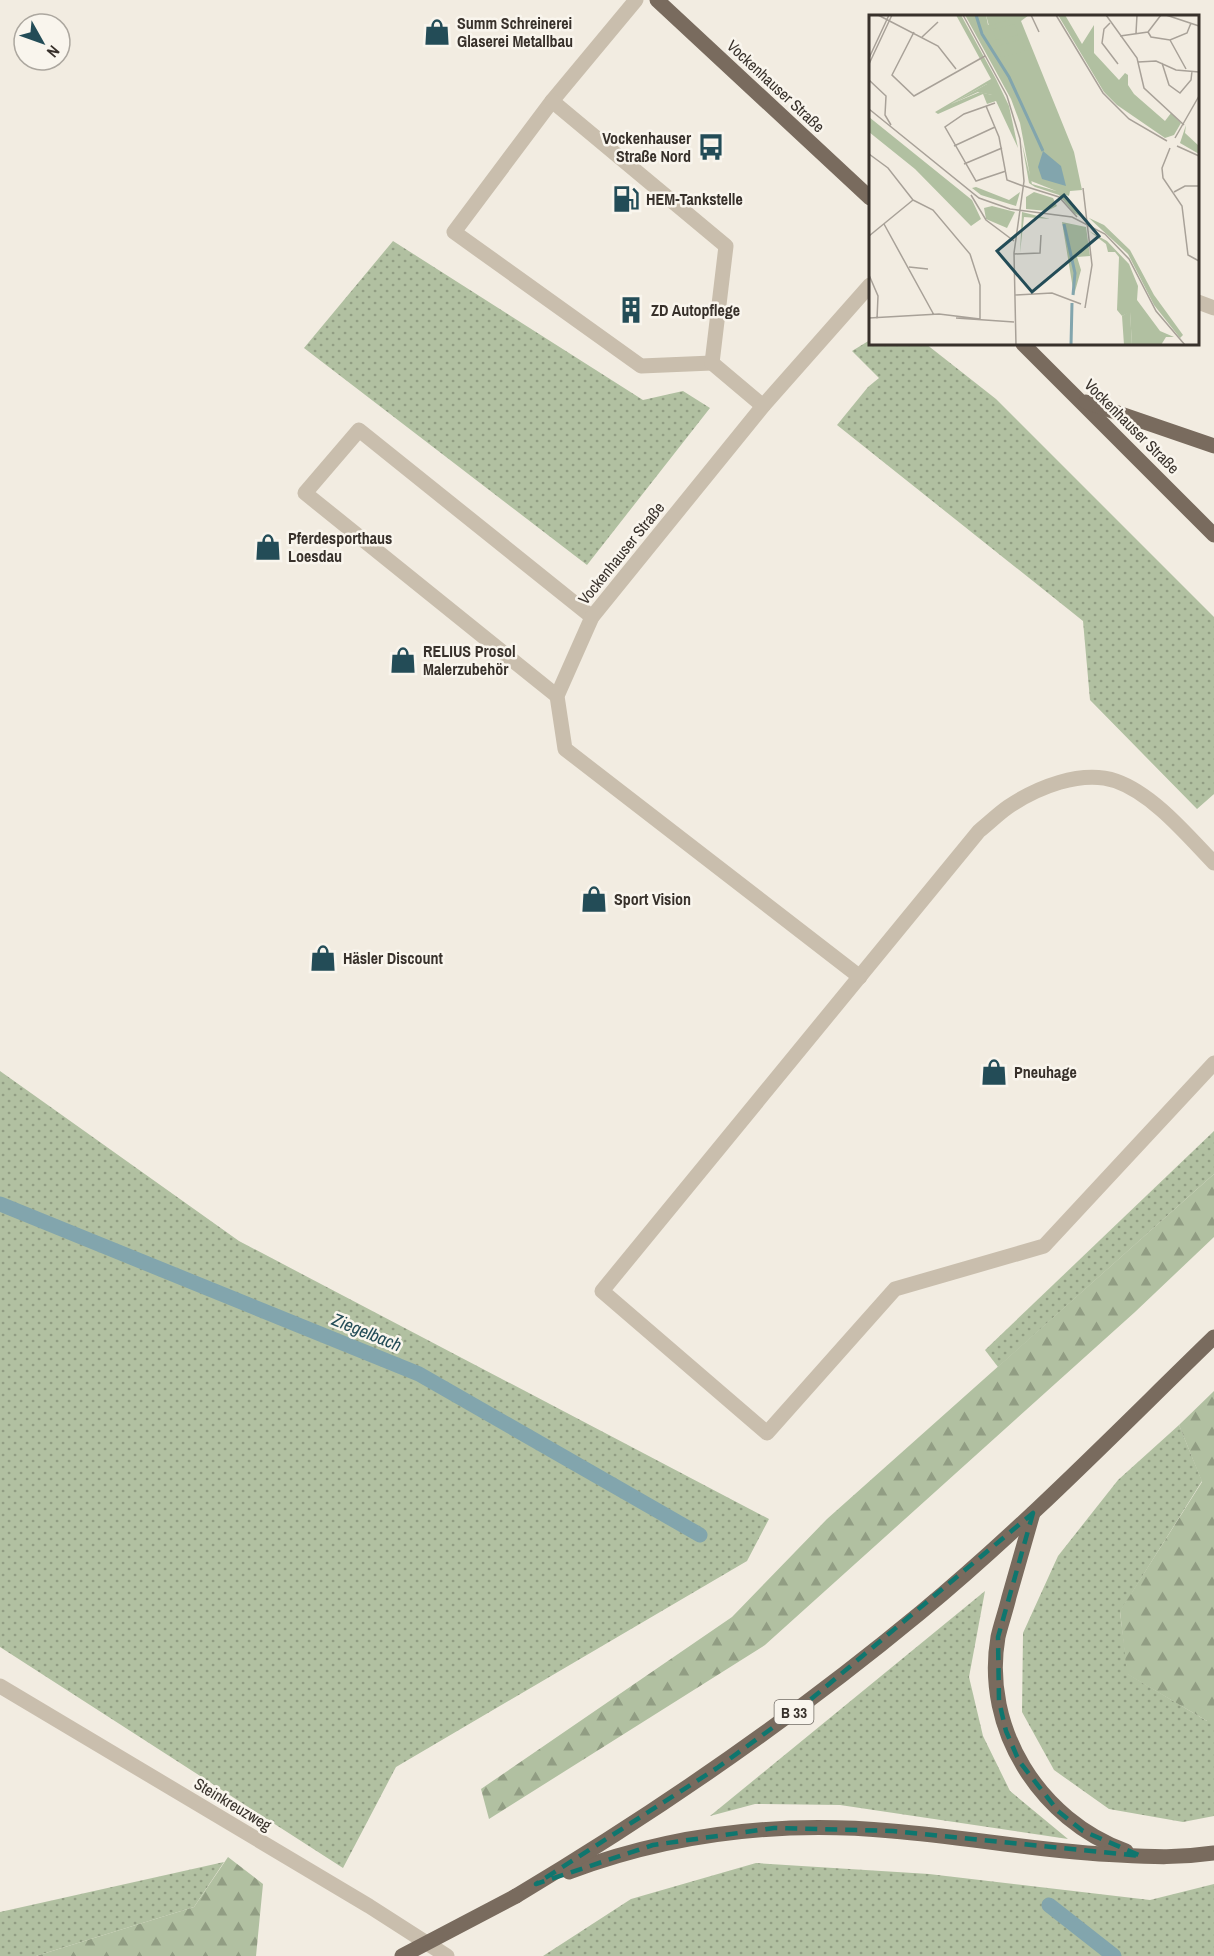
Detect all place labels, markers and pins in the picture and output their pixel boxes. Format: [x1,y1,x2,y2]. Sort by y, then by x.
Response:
place label: Summ Schreinerei Glaserei Metallbau [457,12,573,52]
shop icon: Summ Schreinerei Glaserei Metallbau [422,17,452,47]
place label: Vockenhauser Straße Nord [602,127,692,167]
bus stop icon: Vockenhauser Straße Nord [696,132,726,162]
fuel station icon: HEM-Tankstelle [611,184,641,214]
place label: HEM-Tankstelle [646,188,743,210]
building icon: ZD Autopflege [616,295,646,325]
place label: ZD Autopflege [651,299,740,321]
place label: Pferdesporthaus Loesdau [288,527,392,567]
shop icon: Pferdesporthaus Loesdau [253,532,283,562]
place label: RELIUS Prosol Malerzubehör [423,640,516,680]
shop icon: RELIUS Prosol Malerzubehör [388,645,418,675]
shop icon: Sport Vision [579,884,609,914]
place label: Sport Vision [614,888,691,910]
shop icon: Häsler Discount [308,943,338,973]
place label: Häsler Discount [343,947,444,969]
shop icon: Pneuhage [979,1057,1009,1087]
place label: Pneuhage [1014,1061,1077,1083]

